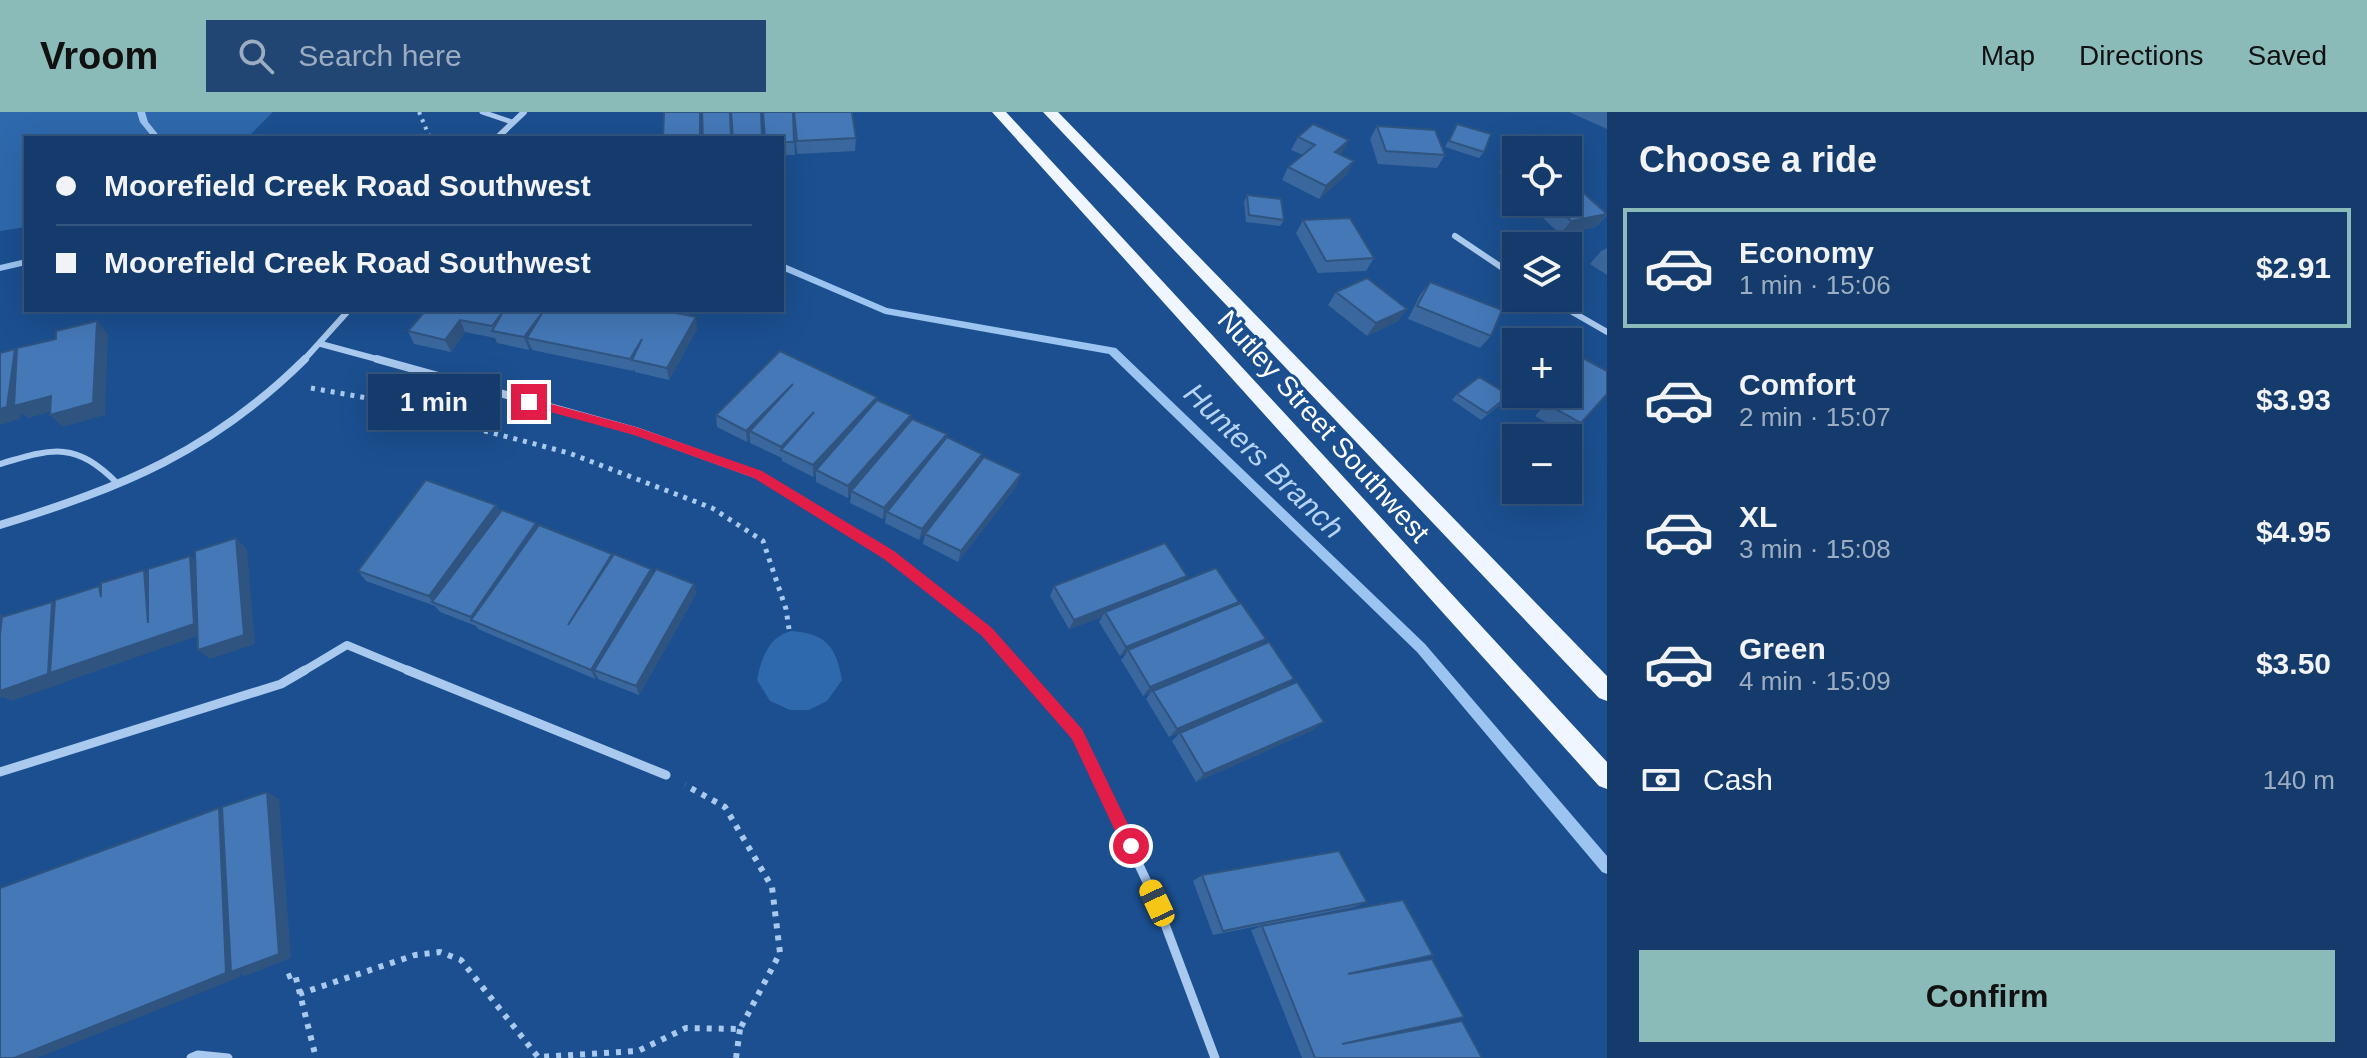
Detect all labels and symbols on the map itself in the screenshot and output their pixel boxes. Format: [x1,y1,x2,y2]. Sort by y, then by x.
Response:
street label: Nutley Street Southwest [1212,304,1436,548]
callout: 1 min [369,374,501,430]
water label: Hunters Branch [1178,376,1351,545]
route end [511,384,547,420]
route start [1113,828,1149,864]
car [1136,876,1178,930]

